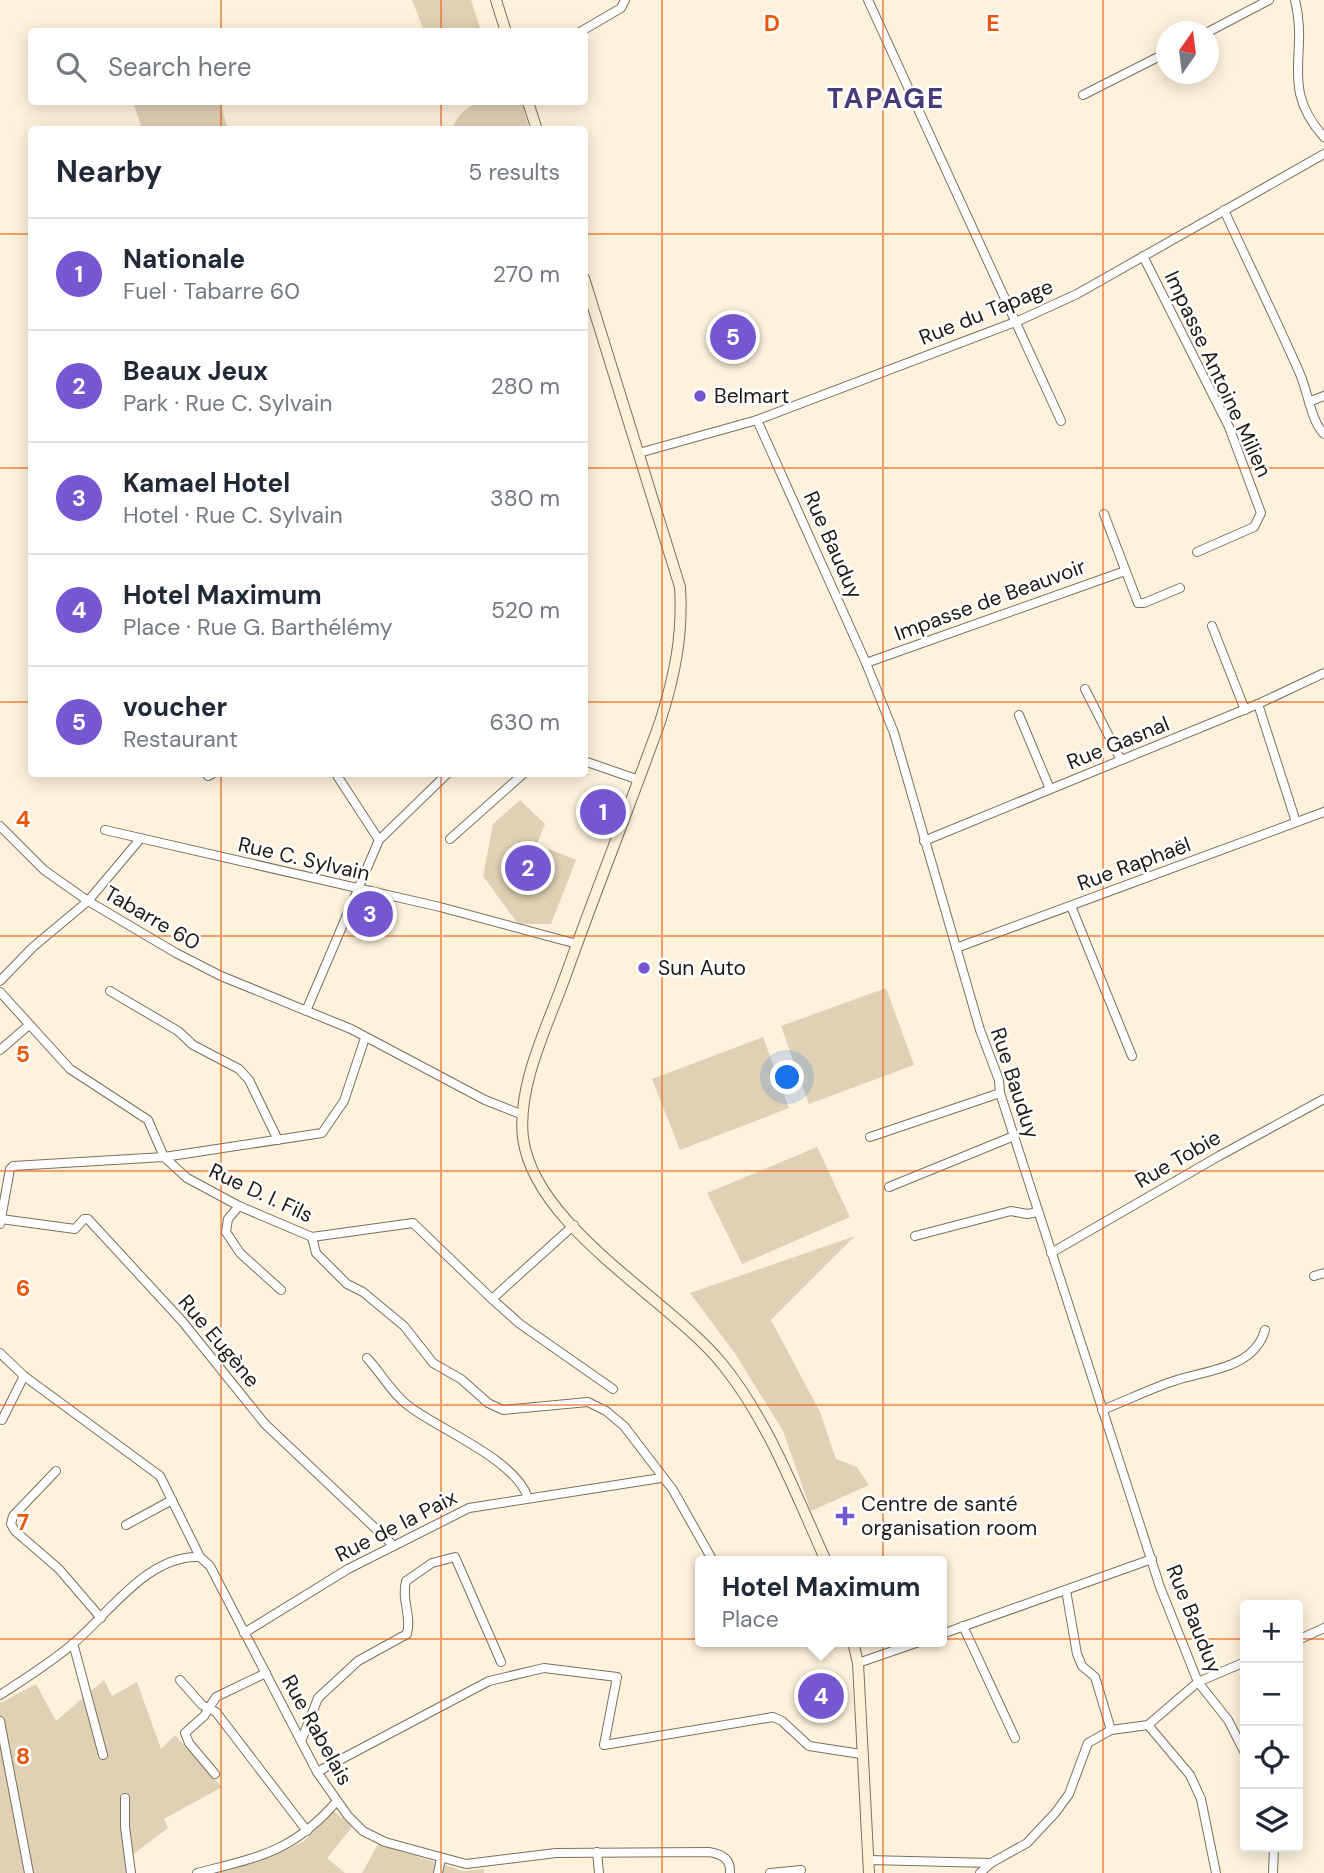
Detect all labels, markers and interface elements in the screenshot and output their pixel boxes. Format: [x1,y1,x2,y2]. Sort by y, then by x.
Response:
text: D [764,8,780,38]
text: E [986,8,1000,38]
north arrow [1156,21,1219,84]
search box [28,28,588,105]
icon: search [52,48,90,86]
text: Search here [108,50,251,84]
district label: TAPAGE [827,80,945,117]
text: Nearby [56,152,162,191]
text: 5 results [468,157,560,187]
text: Nationale [123,242,245,276]
text: 1 [75,259,83,289]
text: 270 m [493,259,560,289]
street label: Impasse Antoine Milien [1158,266,1278,482]
street label: Rue du Tapage [915,272,1057,352]
text: Fuel · Tabarre 60 [123,276,300,306]
pin: 5 [710,311,756,363]
text: Beaux Jeux [123,354,268,388]
text: 2 [72,371,86,401]
text: 280 m [491,371,560,401]
place label: Belmart [714,382,789,410]
text: Park · Rue C. Sylvain [123,388,332,418]
marker: Belmart [692,388,708,404]
text: Kamael Hotel [123,466,290,500]
text: 3 [72,483,86,513]
text: 380 m [490,483,560,513]
street label: Rue Bauduy [797,487,869,604]
text: Hotel · Rue C. Sylvain [123,500,343,530]
street label: Impasse de Beauvoir [891,552,1090,648]
text: Hotel Maximum [123,578,322,612]
text: 4 [72,595,86,625]
text: 520 m [491,595,560,625]
text: Place · Rue G. Barthélémy [123,612,392,642]
text: voucher [123,690,227,724]
text: 5 [72,707,86,737]
text: 630 m [490,707,560,737]
street label: Rue Gasnal [1063,710,1173,776]
text: Restaurant [123,724,238,754]
pin: 1 [580,786,626,838]
text: 4 [16,804,31,834]
street label: Rue C. Sylvain [235,830,373,888]
street label: Rue Raphaël [1073,831,1195,897]
pin: 2 [505,842,551,894]
street label: Tabarre 60 [99,879,205,957]
pin: 3 [347,888,393,940]
place label: Sun Auto [658,954,746,982]
marker: Sun Auto [636,960,652,976]
street label: Rue Bauduy [984,1024,1046,1142]
text: 5 [16,1039,30,1069]
your location [770,1060,804,1094]
street label: Rue Tobie [1130,1123,1226,1195]
street label: Rue D. I. Fils [204,1157,318,1229]
text: 6 [16,1273,30,1303]
street label: Rue Eugène [172,1289,266,1393]
street label: Rue de la Paix [330,1483,462,1569]
place label: Centre de santé organisation room [861,1490,1037,1542]
marker: Centre de santé organisation room [835,1506,855,1526]
text: 7 [17,1507,29,1537]
popup [695,1556,947,1647]
street label: Rue Bauduy [1159,1560,1229,1678]
text: Hotel Maximum [722,1570,920,1604]
map controls [1240,1600,1303,1852]
button: + [1240,1600,1303,1663]
text: Place [722,1604,779,1634]
button: − [1240,1663,1303,1726]
street label: Rue Rabelais [275,1670,359,1790]
pin: 4 [798,1670,844,1722]
button: locate [1240,1726,1303,1789]
text: 8 [16,1741,30,1771]
button: layers [1240,1789,1303,1852]

